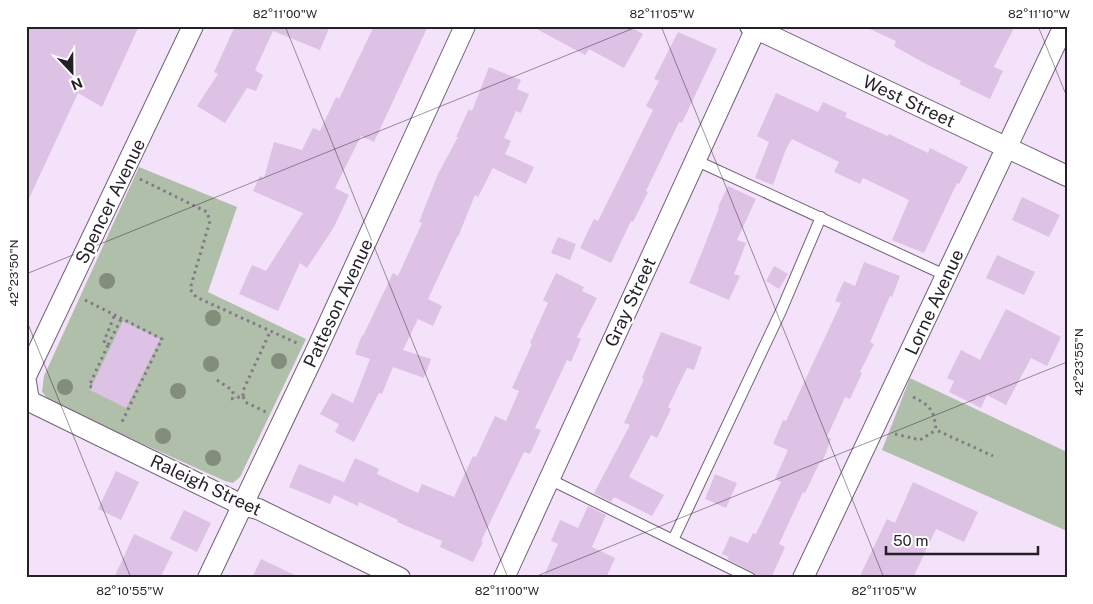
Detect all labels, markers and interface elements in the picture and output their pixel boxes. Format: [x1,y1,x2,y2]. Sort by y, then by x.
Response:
text: 82°11'00"W [253,7,318,21]
text: 82°11'05"W [630,7,695,21]
text: 82°11'10"W [1008,7,1071,21]
north arrow [48,48,98,98]
street label: West Street [860,70,958,132]
text: N [69,75,85,94]
street label: Spencer Avenue [71,135,149,267]
street label: Patteson Avenue [299,235,377,371]
text: 42°23'50"N [7,239,21,307]
street label: Lorne Avenue [900,246,968,358]
street label: Gray Street [600,254,660,350]
text: 42°23'55"N [1072,328,1086,396]
street label: Raleigh Street [147,450,265,520]
scale bar [886,524,1038,556]
text: 50 m [893,532,928,549]
text: 82°10'55"W [96,584,164,598]
text: 82°11'00"W [475,584,540,598]
text: 82°11'05"W [852,584,917,598]

